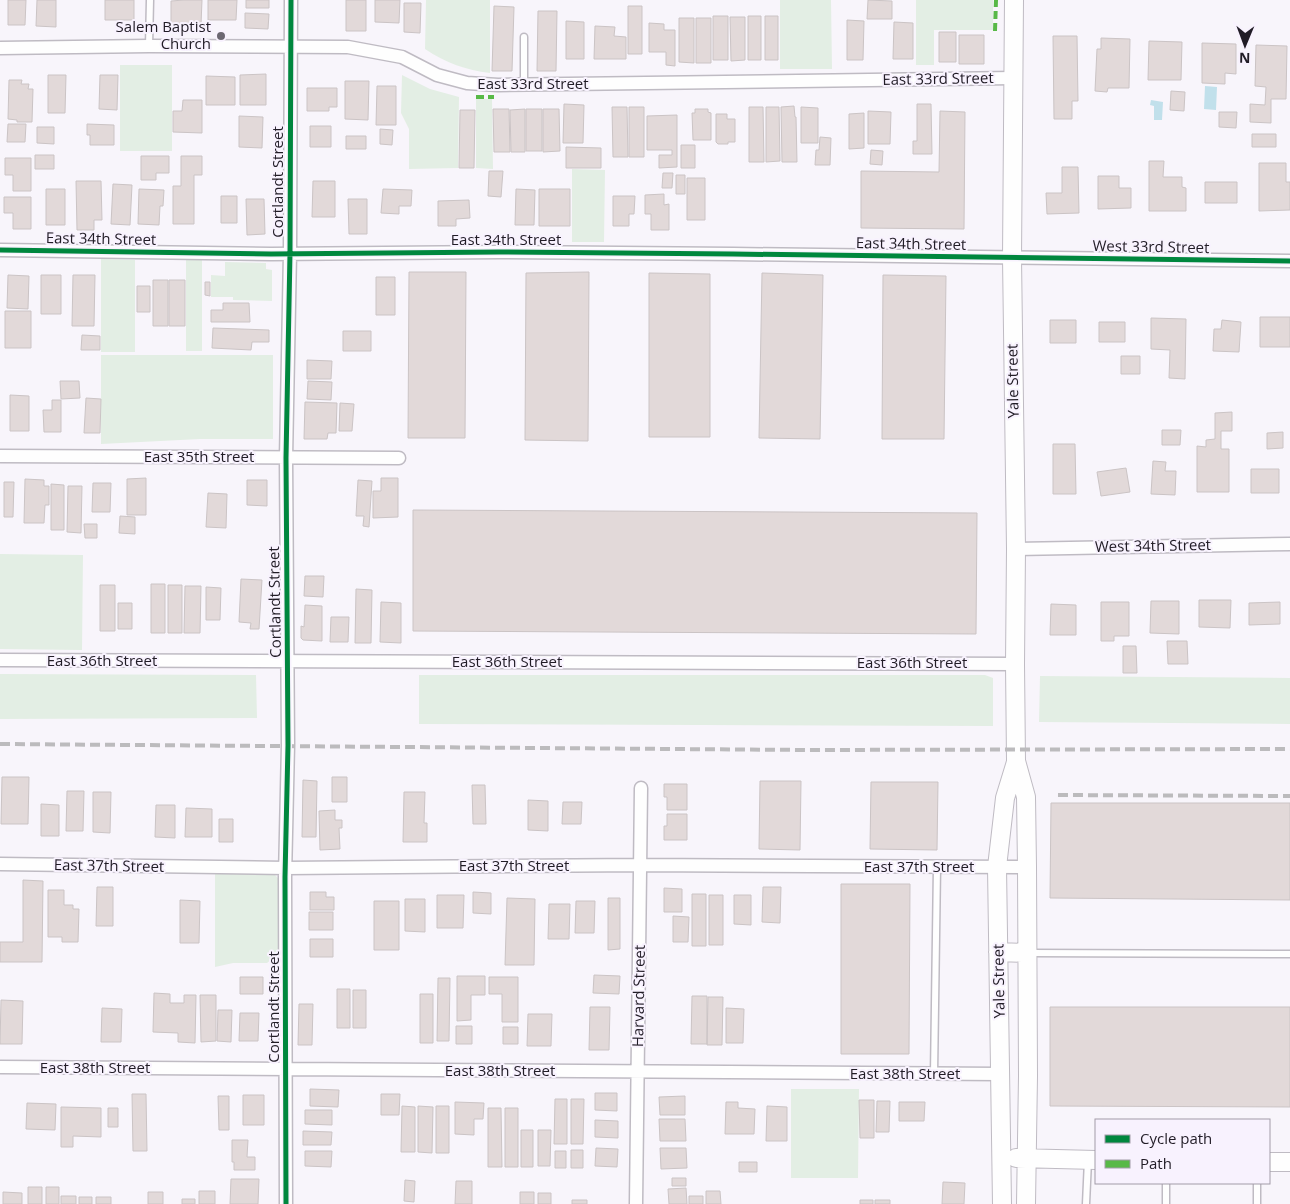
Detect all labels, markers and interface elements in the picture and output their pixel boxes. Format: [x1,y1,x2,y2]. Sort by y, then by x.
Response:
place label: Salem Baptist Church [116,16,211,53]
north arrow [1220,20,1270,70]
marker: Salem Baptist Church [215,30,227,42]
text: N [1239,49,1251,68]
street label: East 33rd Street [882,67,994,89]
street label: East 33rd Street [477,73,589,93]
street label: Cortlandt Street [267,126,287,238]
street label: East 34th Street [46,227,156,249]
street label: East 34th Street [451,229,561,249]
street label: East 34th Street [856,232,966,254]
street label: West 33rd Street [1092,235,1210,257]
street label: Yale Street [1001,343,1023,419]
street label: East 35th Street [144,446,254,466]
street label: West 34th Street [1095,534,1211,556]
street label: Cortlandt Street [263,546,285,658]
street label: East 36th Street [47,650,157,670]
street label: East 36th Street [452,651,562,671]
street label: East 36th Street [857,652,967,672]
street label: East 37th Street [54,854,164,876]
street label: East 37th Street [459,855,569,875]
street label: East 37th Street [864,856,974,876]
street label: Yale Street [987,943,1009,1019]
street label: Harvard Street [627,945,649,1047]
street label: Cortlandt Street [263,951,283,1063]
street label: East 38th Street [40,1057,150,1077]
street label: East 38th Street [445,1060,555,1080]
street label: East 38th Street [850,1063,960,1083]
legend [1095,1119,1270,1184]
text: Cycle path [1140,1128,1212,1148]
text: Path [1140,1153,1172,1173]

